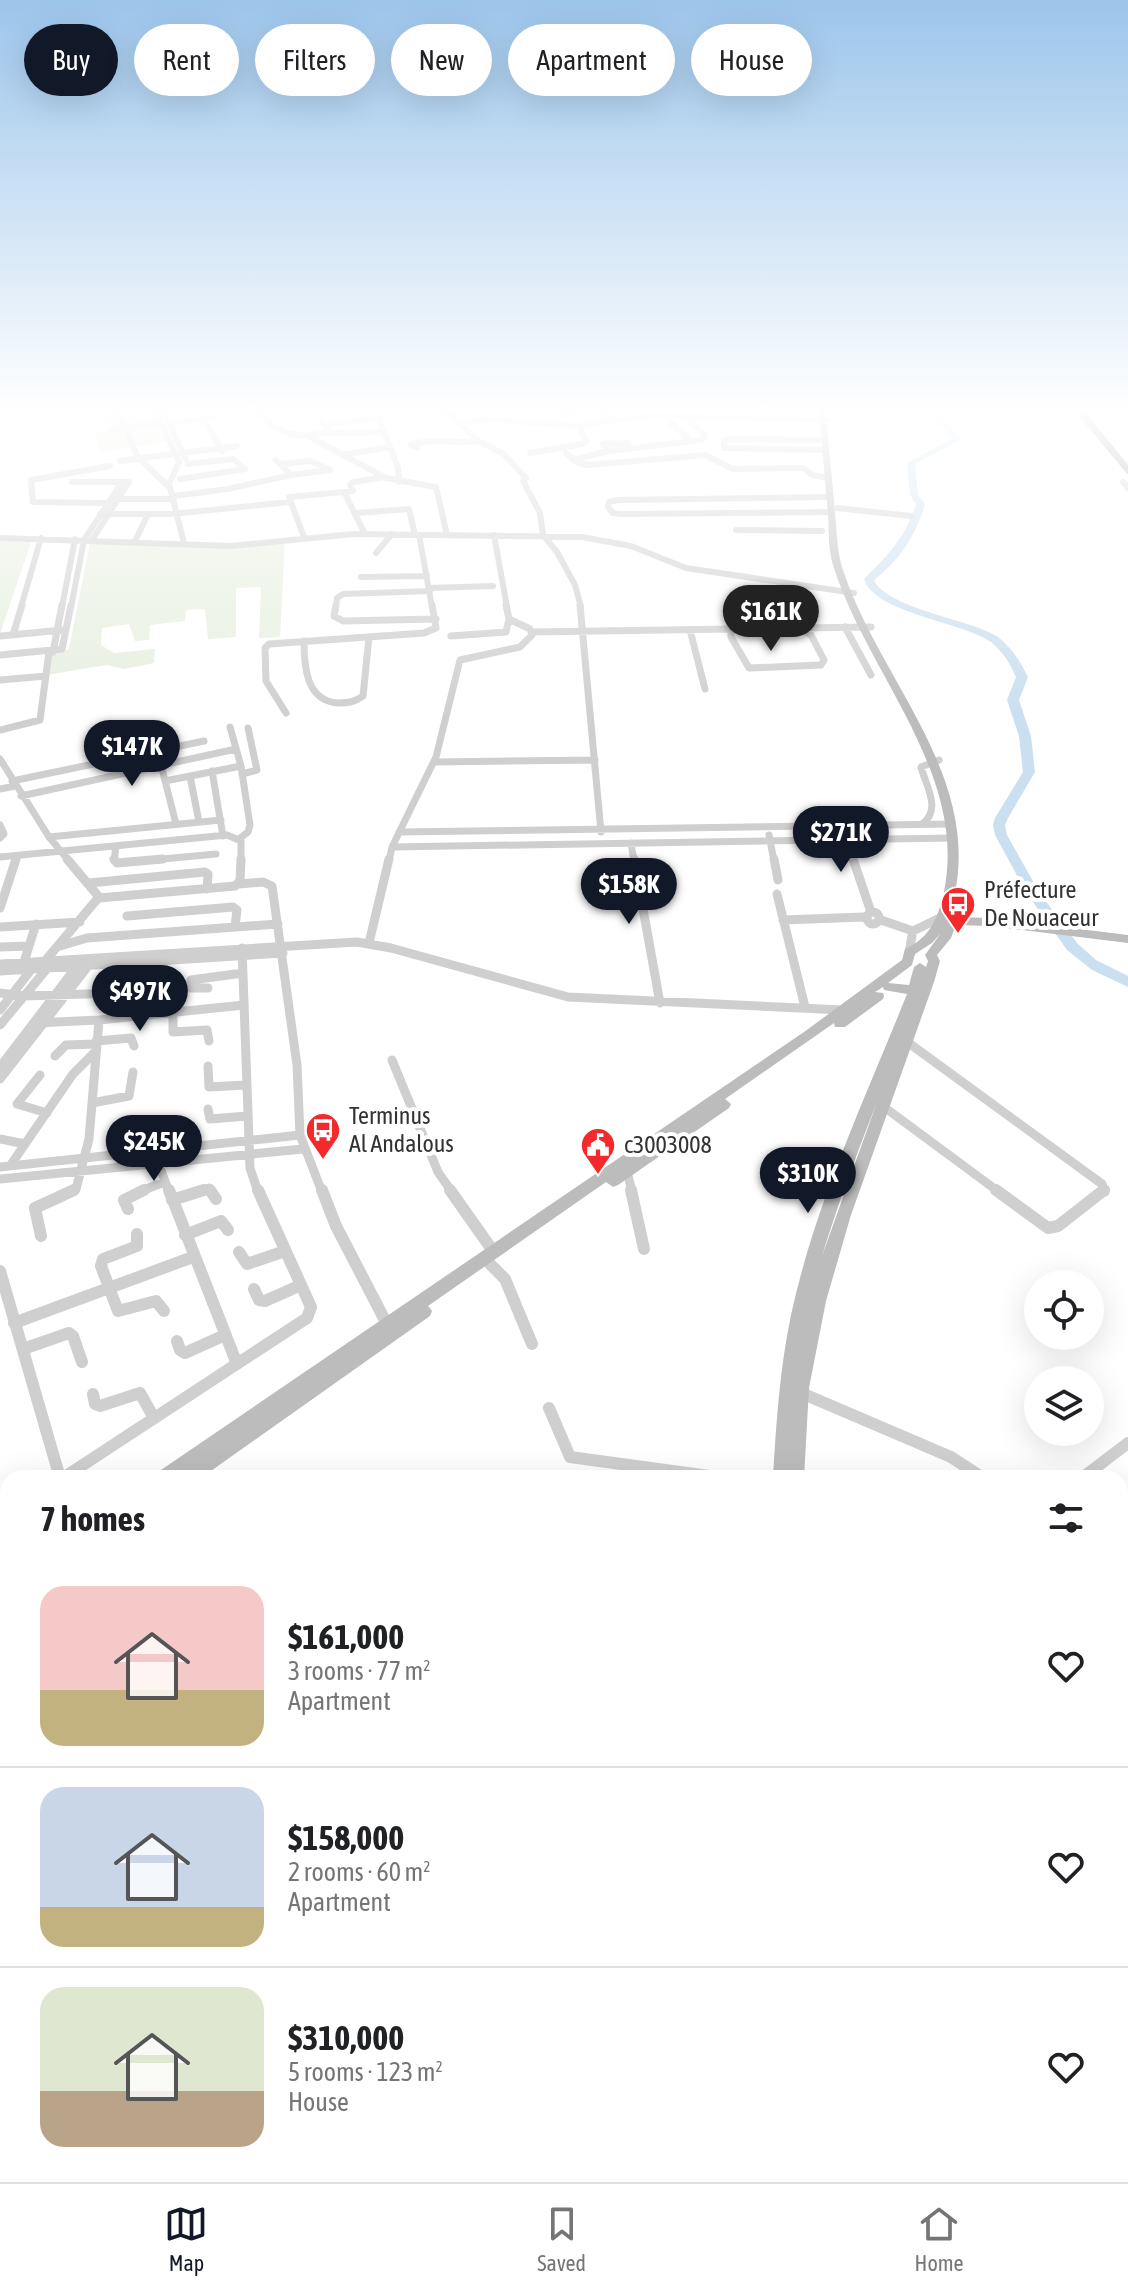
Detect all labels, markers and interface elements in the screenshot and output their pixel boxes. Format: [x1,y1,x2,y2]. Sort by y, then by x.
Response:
chip: Buy [24,24,118,96]
chip: Rent [134,24,239,96]
chip: Filters [255,24,375,96]
chip: New [391,24,492,96]
chip: Apartment [508,24,675,96]
chip: House [691,24,812,96]
pin: $161K [715,585,827,653]
text: $161K [741,596,801,626]
pin: $147K [76,720,188,788]
text: $147K [102,731,162,761]
pin: $271K [785,806,897,874]
text: $271K [811,817,871,847]
pin: $158K [573,858,685,926]
text: $158K [599,869,659,899]
place label: Préfecture De Nouaceur [984,876,1099,931]
bus stop icon: Préfecture De Nouaceur [939,885,977,935]
pin: $497K [84,965,196,1033]
text: $497K [110,976,170,1006]
place label: Terminus Al Andalous [349,1102,454,1157]
bus stop icon: Terminus Al Andalous [304,1111,342,1161]
pin: $245K [98,1115,210,1183]
text: $245K [124,1126,184,1156]
public building icon: c3003008 [579,1126,617,1176]
place label: c3003008 [624,1131,712,1158]
pin: $310K [752,1147,864,1215]
text: $310K [778,1158,838,1188]
map controls [1024,1270,1104,1446]
button: locate [1024,1270,1104,1350]
button: layers [1024,1366,1104,1446]
icon: filters [1044,1496,1088,1540]
text: 7 homes [40,1499,145,1538]
text: $161,000 [288,1617,404,1656]
icon: home [104,1618,200,1714]
icon: heart [1044,1644,1088,1688]
text: 3 rooms · 77 m² [288,1656,430,1686]
text: Apartment [288,1686,391,1716]
text: $158,000 [288,1818,404,1857]
icon: home [104,1819,200,1915]
icon: heart [1044,1845,1088,1889]
text: 2 rooms · 60 m² [288,1857,430,1887]
text: Apartment [288,1887,391,1917]
text: $310,000 [288,2018,404,2057]
icon: home [104,2019,200,2115]
icon: heart [1044,2045,1088,2089]
text: 5 rooms · 123 m² [288,2057,443,2087]
text: House [288,2087,349,2117]
tab: Map [164,2202,208,2276]
tab: Saved [537,2202,586,2276]
tab: Home [915,2202,964,2276]

